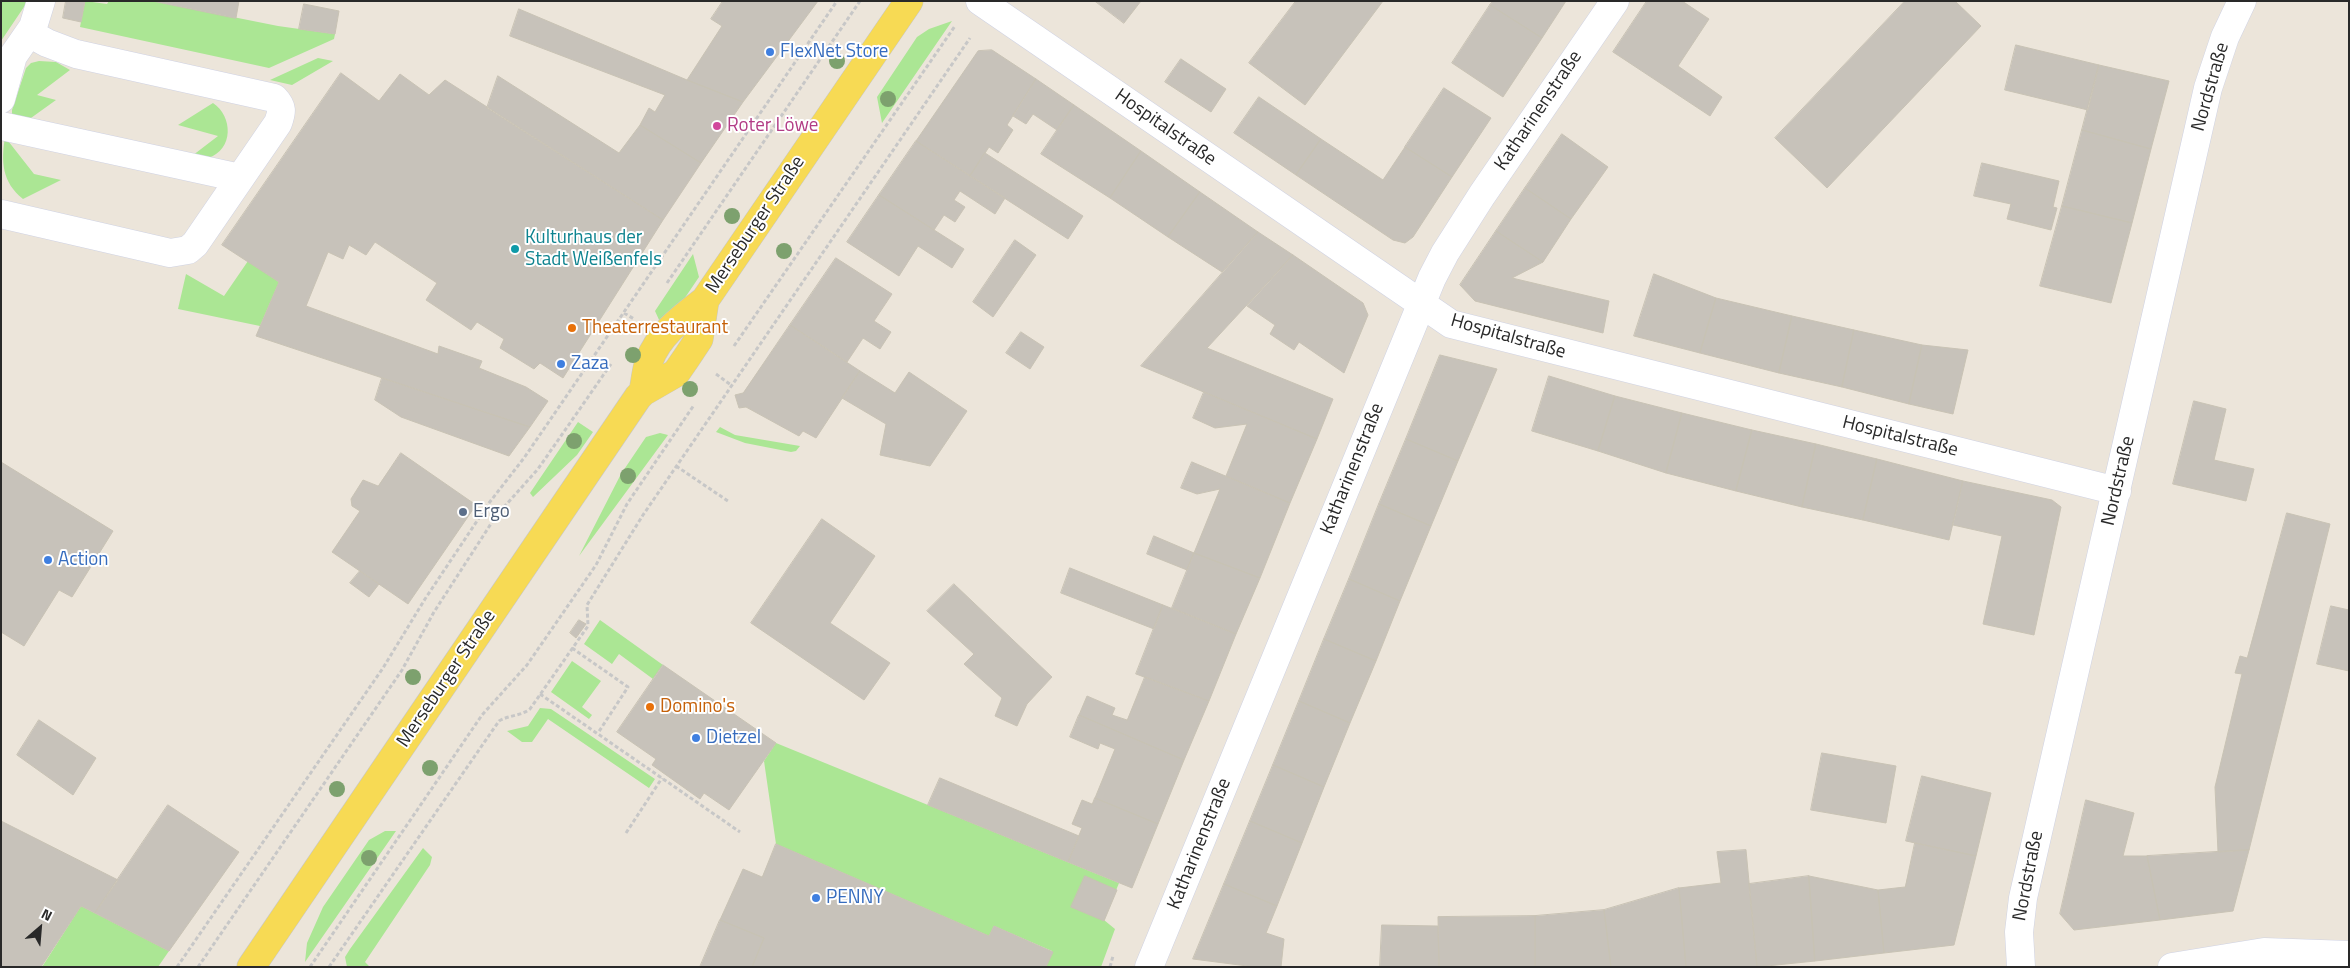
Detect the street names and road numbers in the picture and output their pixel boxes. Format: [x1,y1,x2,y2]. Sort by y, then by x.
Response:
street label: Nordstraße [2187,40,2235,134]
street label: Katharinenstraße [1491,47,1587,175]
street label: Hospitalstraße [1110,85,1220,171]
street label: Merseburger Straße [702,152,810,298]
street label: Hospitalstraße [1448,310,1568,364]
street label: Katharinenstraße [1316,400,1390,538]
street label: Hospitalstraße [1840,412,1960,462]
street label: Nordstraße [2098,434,2140,528]
street label: Merseburger Straße [393,606,501,752]
street label: Katharinenstraße [1163,775,1237,913]
street label: Nordstraße [2009,829,2049,923]

